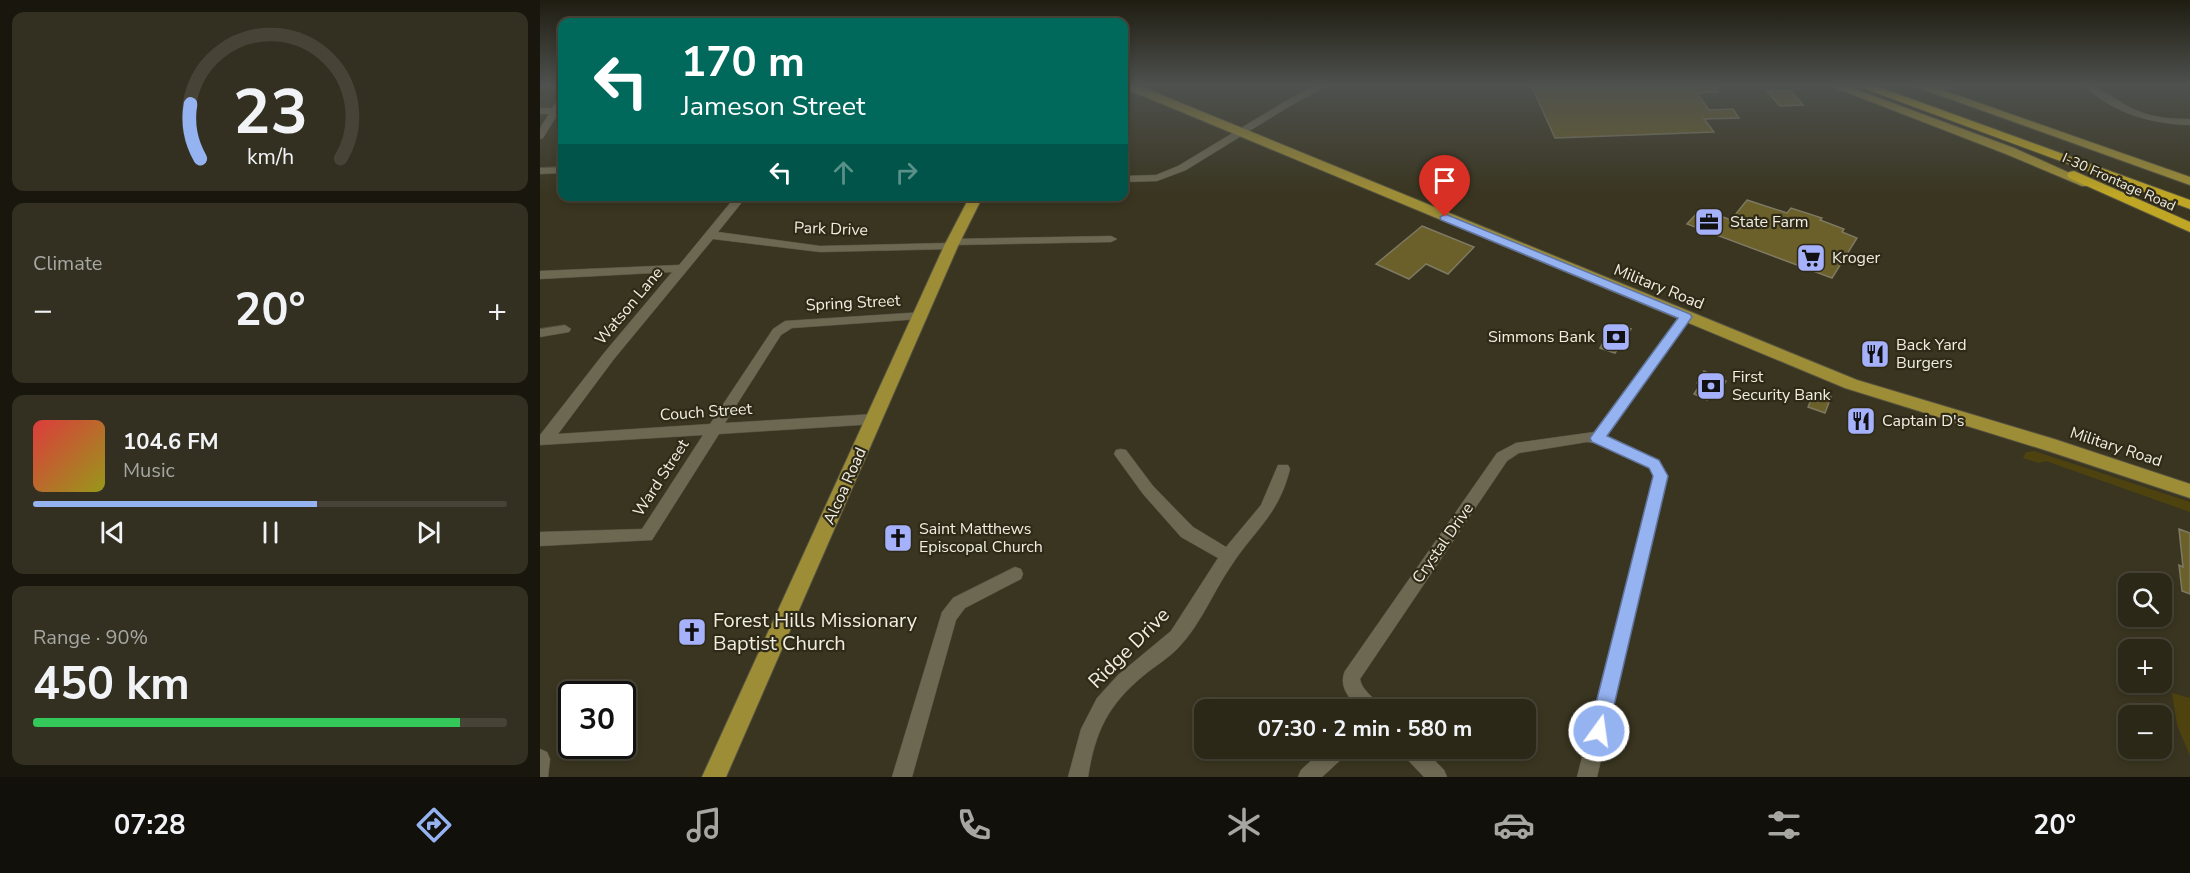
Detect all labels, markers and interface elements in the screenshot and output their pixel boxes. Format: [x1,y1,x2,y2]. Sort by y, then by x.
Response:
text: 170 m [681,34,805,91]
icon: left [582,42,660,120]
text: 23 [233,70,307,155]
text: Jameson Street [681,88,865,125]
text: km/h [246,142,294,172]
street label: I-30 Frontage Road [2059,148,2179,216]
pin [1419,155,1470,217]
icon: left [764,156,797,189]
icon: ahead [827,156,860,189]
icon: right [890,156,923,189]
icon: arrive [1428,164,1461,197]
office icon: State Farm [1693,206,1725,238]
place label: State Farm [1730,211,1808,233]
street label: Park Drive [794,217,868,241]
supermarket icon: Kroger [1795,242,1827,274]
place label: Kroger [1832,247,1880,269]
text: Climate [33,250,102,277]
street label: Military Road [1611,259,1707,315]
street label: Watson Lane [590,262,668,350]
text: 20° [234,280,306,341]
text: − [33,288,53,333]
text: + [487,288,507,333]
street label: Spring Street [805,290,901,316]
bank icon: Simmons Bank [1600,321,1632,353]
place label: Simmons Bank [1488,326,1596,348]
place label: Back Yard Burgers [1896,334,1967,374]
restaurant icon: Back Yard Burgers [1859,338,1891,370]
place label: First Security Bank [1732,366,1832,406]
bank icon: First Security Bank [1695,370,1727,402]
street label: Couch Street [659,398,753,426]
restaurant icon: Captain D's [1845,405,1877,437]
place label: Captain D's [1882,410,1964,432]
street label: Military Road [2067,422,2165,472]
text: 104.6 FM [123,427,219,457]
street label: Ward Street [628,435,694,521]
street label: Alcoa Road [818,444,872,528]
text: Music [123,457,175,484]
street label: Crystal Drive [1407,498,1479,588]
icon: previous [96,516,129,549]
icon: pause [254,516,287,549]
icon: next [412,516,445,549]
place label: Saint Matthews Episcopal Church [919,518,1043,558]
church icon: Saint Matthews Episcopal Church [882,522,914,554]
map controls [2118,573,2172,759]
button: search [2118,573,2172,627]
street label: Ridge Drive [1082,601,1176,695]
place label: Forest Hills Missionary Baptist Church [713,607,918,657]
church icon: Forest Hills Missionary Baptist Church [676,616,708,648]
text: Range · 90% [33,624,148,651]
button: + [2118,639,2172,693]
text: 450 km [33,654,190,715]
speed limit sign: 30 [558,681,636,759]
position arrow [1567,699,1631,763]
button: − [2118,705,2172,759]
text: 07:30 · 2 min · 580 m [1258,714,1472,744]
icon: directions [413,804,455,846]
icon: music [683,804,725,846]
icon: phone [953,804,995,846]
icon: climate [1223,804,1265,846]
icon: car [1493,804,1535,846]
icon: filters [1763,804,1805,846]
text: 07:28 [114,807,185,844]
text: 20° [2033,807,2076,844]

